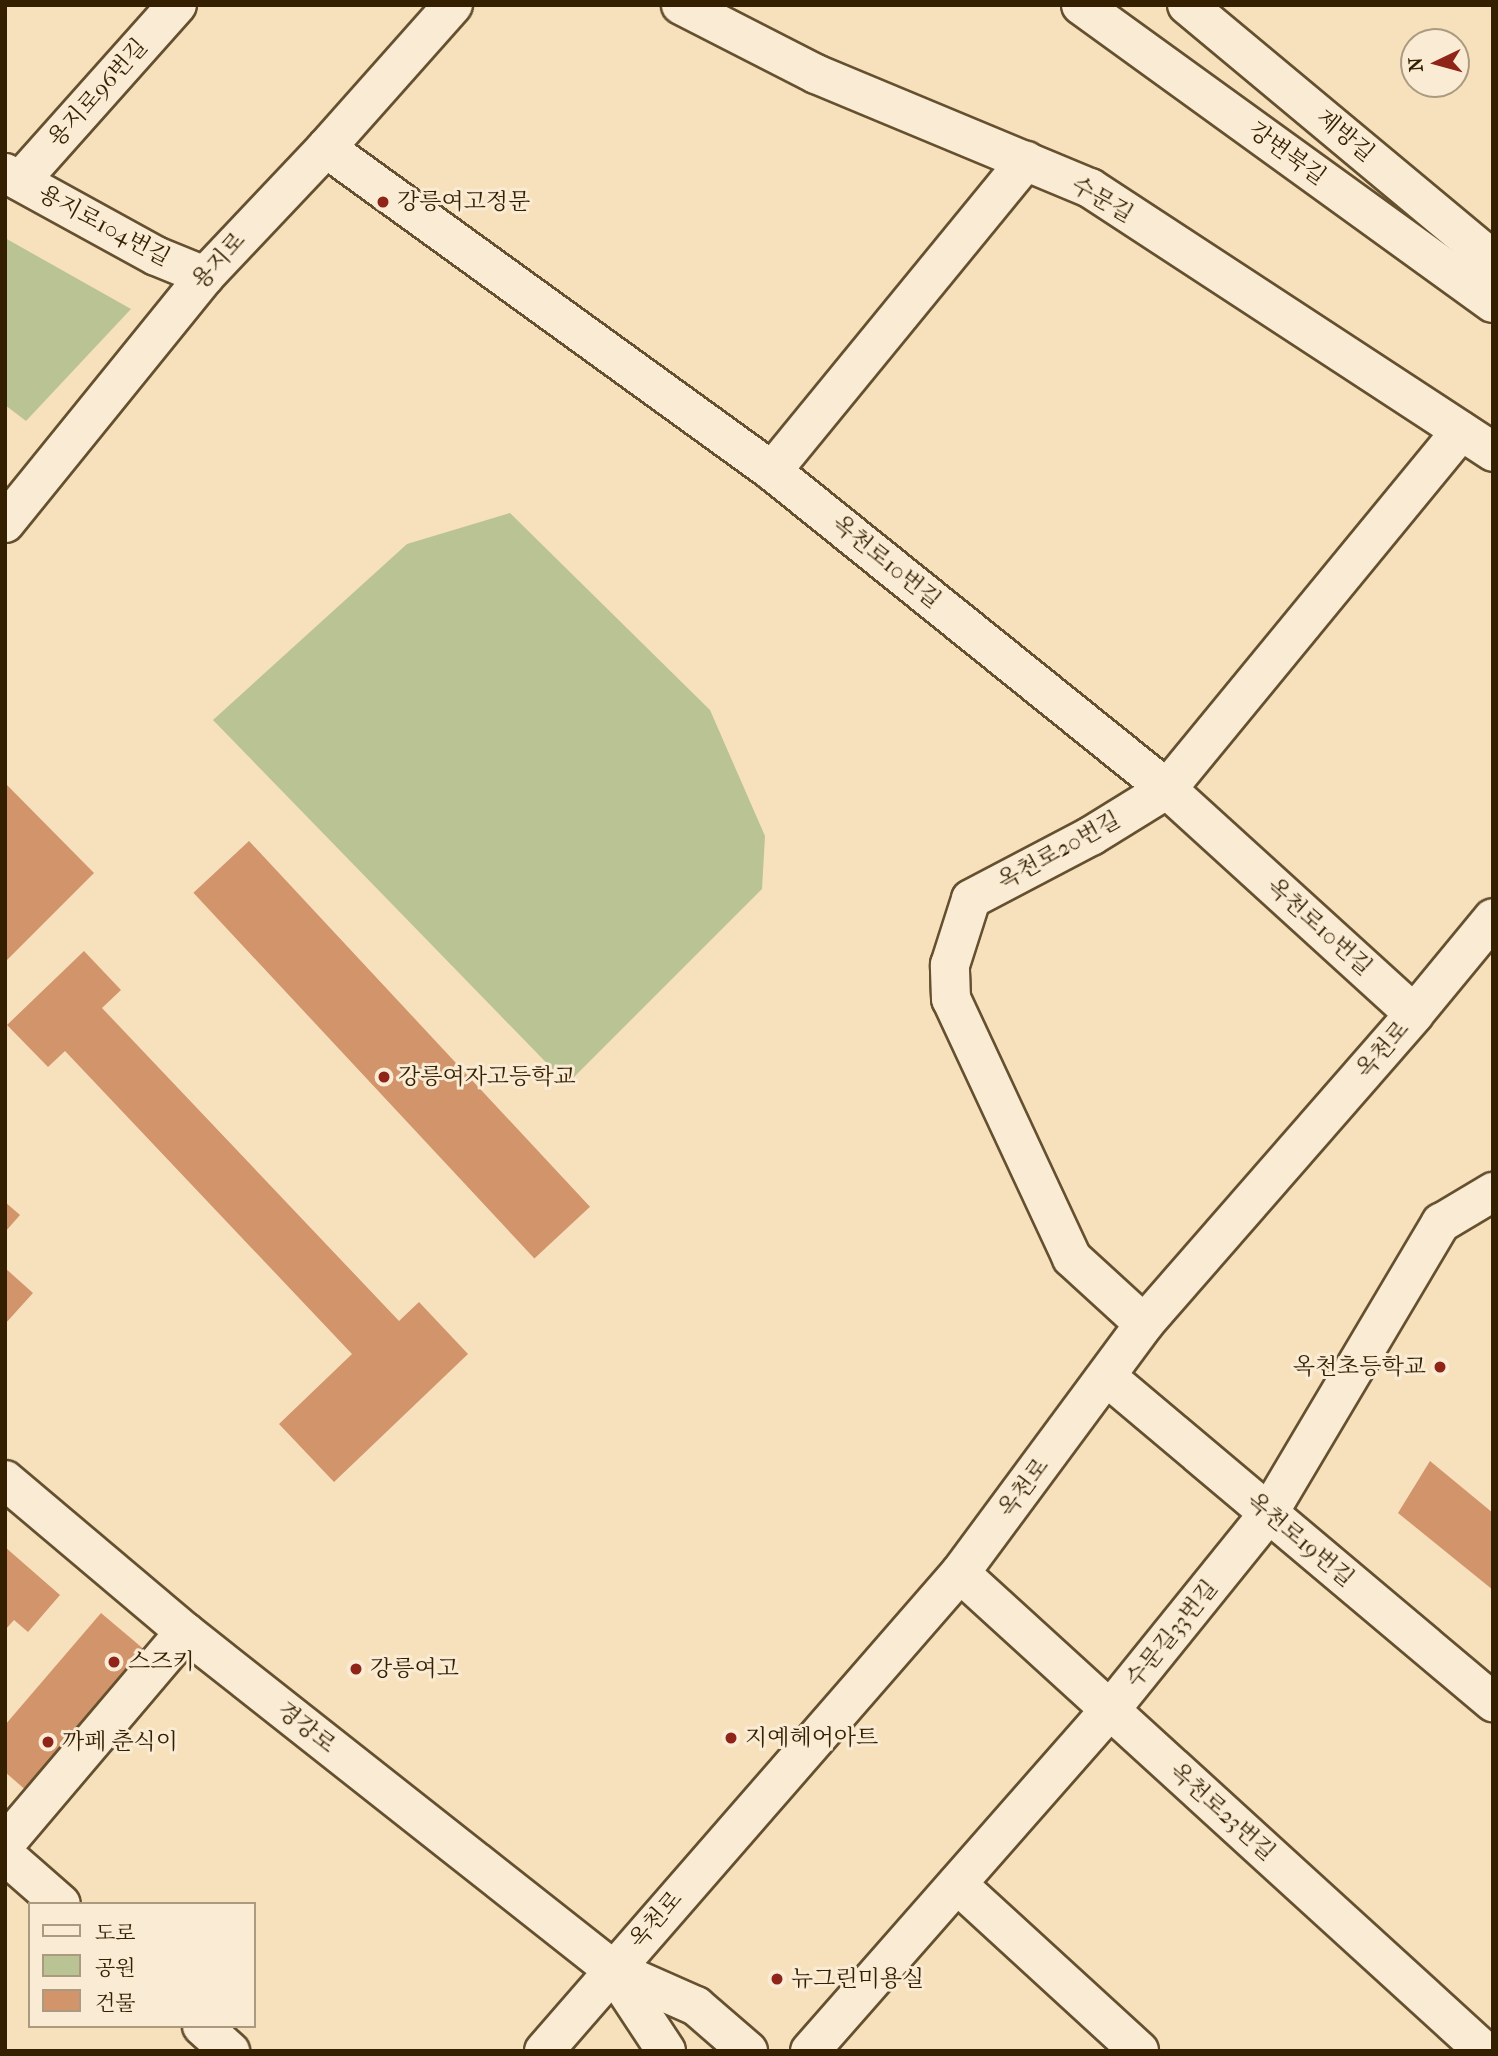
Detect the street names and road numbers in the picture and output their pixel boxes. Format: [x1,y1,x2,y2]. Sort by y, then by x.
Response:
street label: 용지로96번길 [42,33,154,153]
street label: 제방길 [1311,104,1379,168]
street label: 강변북길 [1243,117,1331,191]
street label: 수문길 [1066,171,1138,229]
street label: 용지로104번길 [33,180,175,272]
street label: 용지로 [186,227,252,295]
street label: 옥천로10번길 [826,510,946,614]
street label: 옥천로20번길 [993,806,1125,896]
street label: 옥천로10번길 [1261,873,1377,981]
street label: 옥천로 [1351,1016,1415,1084]
street label: 옥천로 [993,1453,1055,1523]
street label: 옥천로19번길 [1241,1487,1359,1593]
street label: 수문길33번길 [1120,1575,1224,1693]
street label: 경강로 [271,1697,341,1759]
street label: 옥천로23번길 [1164,1757,1280,1867]
street label: 옥천로 [624,1886,688,1954]

